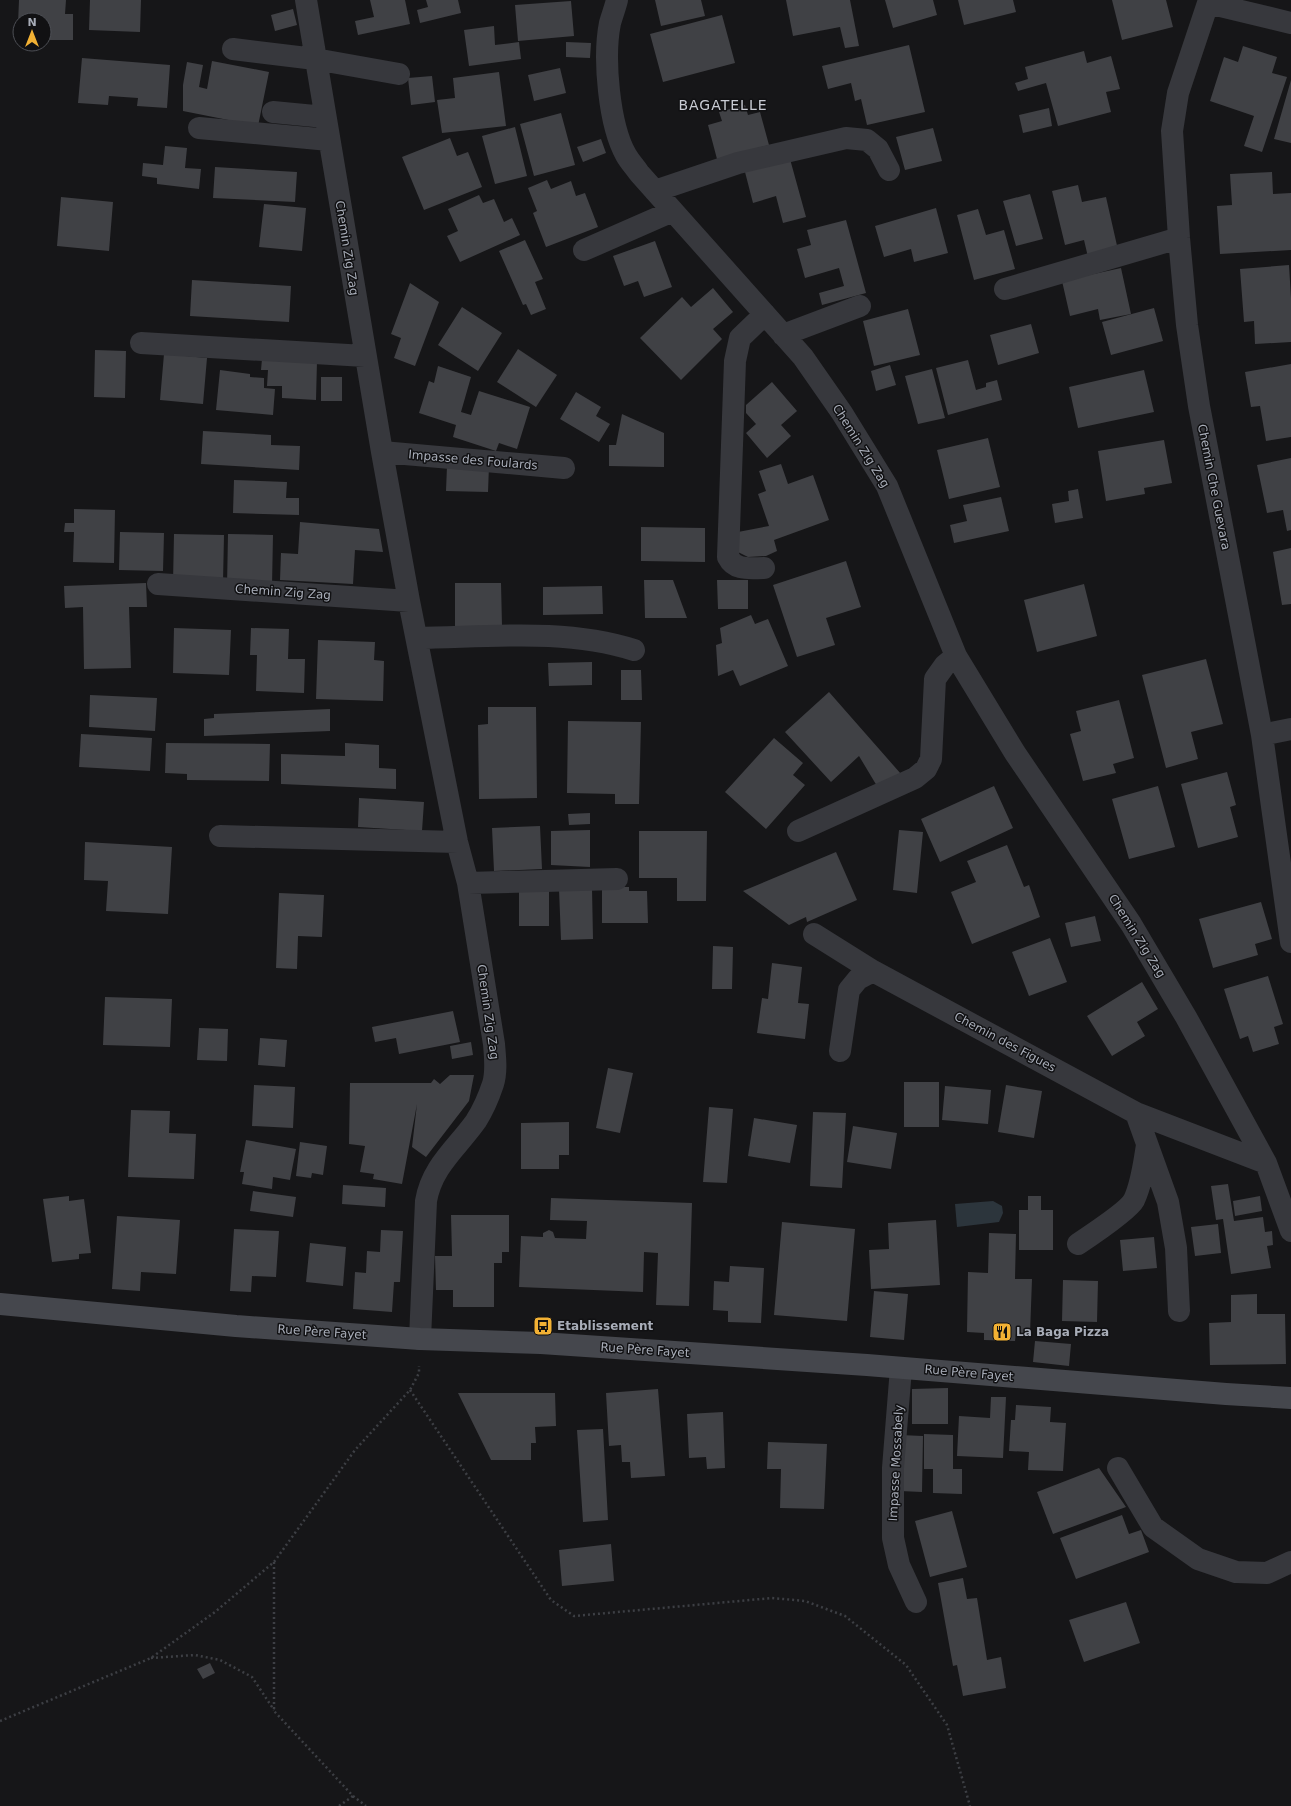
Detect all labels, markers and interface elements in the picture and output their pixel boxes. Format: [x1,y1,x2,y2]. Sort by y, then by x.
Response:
north arrow [12,12,52,52]
text: N [27,16,37,29]
district label: BAGATELLE [678,97,768,113]
street label: Chemin Zig Zag [333,199,361,297]
street label: Chemin Zig Zag [830,402,892,490]
street label: Chemin Che Guevara [1195,423,1233,551]
street label: Impasse des Foulards [408,447,538,473]
street label: Chemin Zig Zag [235,582,331,602]
street label: Chemin Zig Zag [1106,892,1168,980]
street label: Chemin Zig Zag [474,963,502,1061]
street label: Chemin des Figues [952,1009,1058,1075]
bus stop icon: Etablissement [532,1315,554,1337]
place label: Etablissement [557,1319,653,1333]
restaurant icon: La Baga Pizza [991,1321,1013,1343]
street label: Rue Père Fayet [277,1322,367,1342]
place label: La Baga Pizza [1016,1325,1109,1339]
street label: Rue Père Fayet [600,1340,690,1360]
street label: Rue Père Fayet [924,1362,1014,1384]
street label: Impasse Mossabely [886,1404,906,1522]

